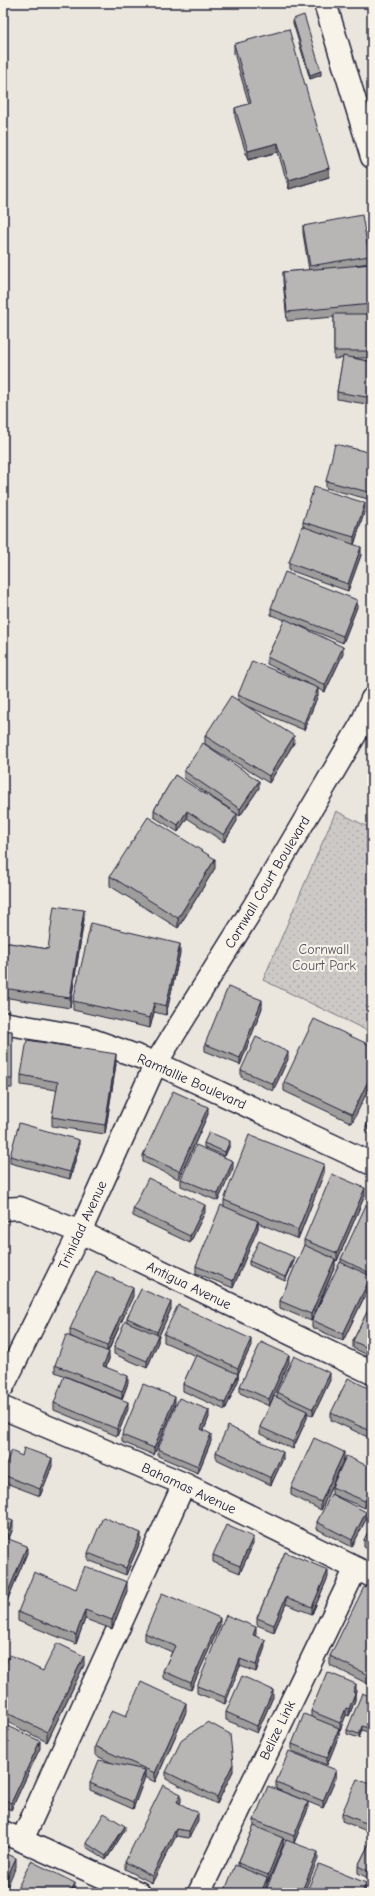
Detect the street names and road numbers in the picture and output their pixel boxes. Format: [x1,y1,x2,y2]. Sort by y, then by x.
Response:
street label: Cornwall Court Boulevard [221,813,314,952]
street label: Ramtallie Boulevard [135,1050,249,1113]
street label: Trinidad Avenue [54,1178,111,1272]
street label: Antigua Avenue [144,1258,234,1313]
street label: Bahamas Avenue [139,1459,239,1518]
street label: Belize Link [256,1697,299,1763]

